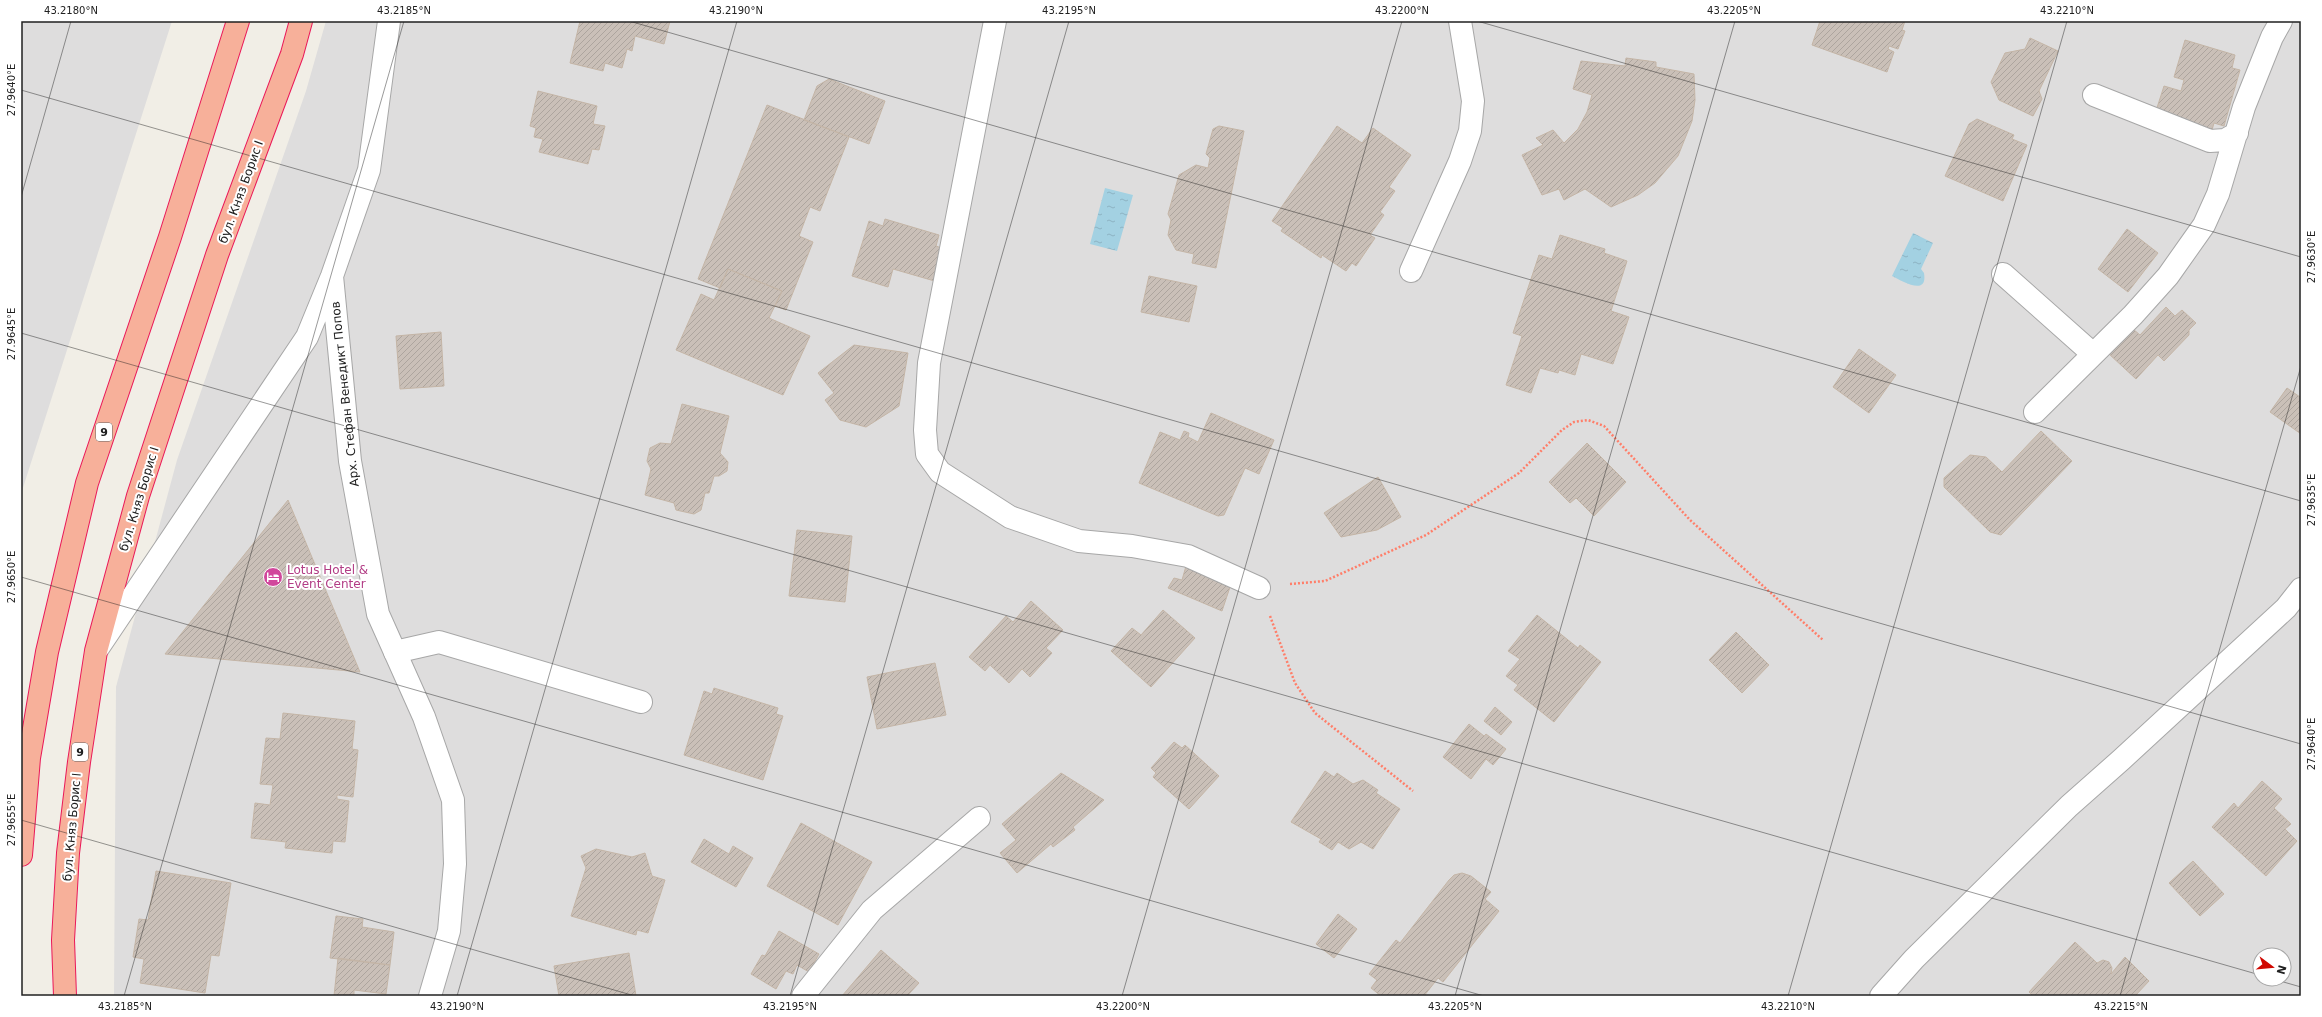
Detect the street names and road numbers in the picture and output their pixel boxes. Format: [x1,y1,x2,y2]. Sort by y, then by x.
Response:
street label: бул. Княз Борис I [216,139,266,245]
street label: Арх. Стефан Венедикт Попов [328,301,362,487]
road number: 9 [96,423,112,441]
street label: бул. Княз Борис I [116,445,162,553]
road number: 9 [72,743,88,761]
street label: бул. Княз Борис I [60,772,84,882]

